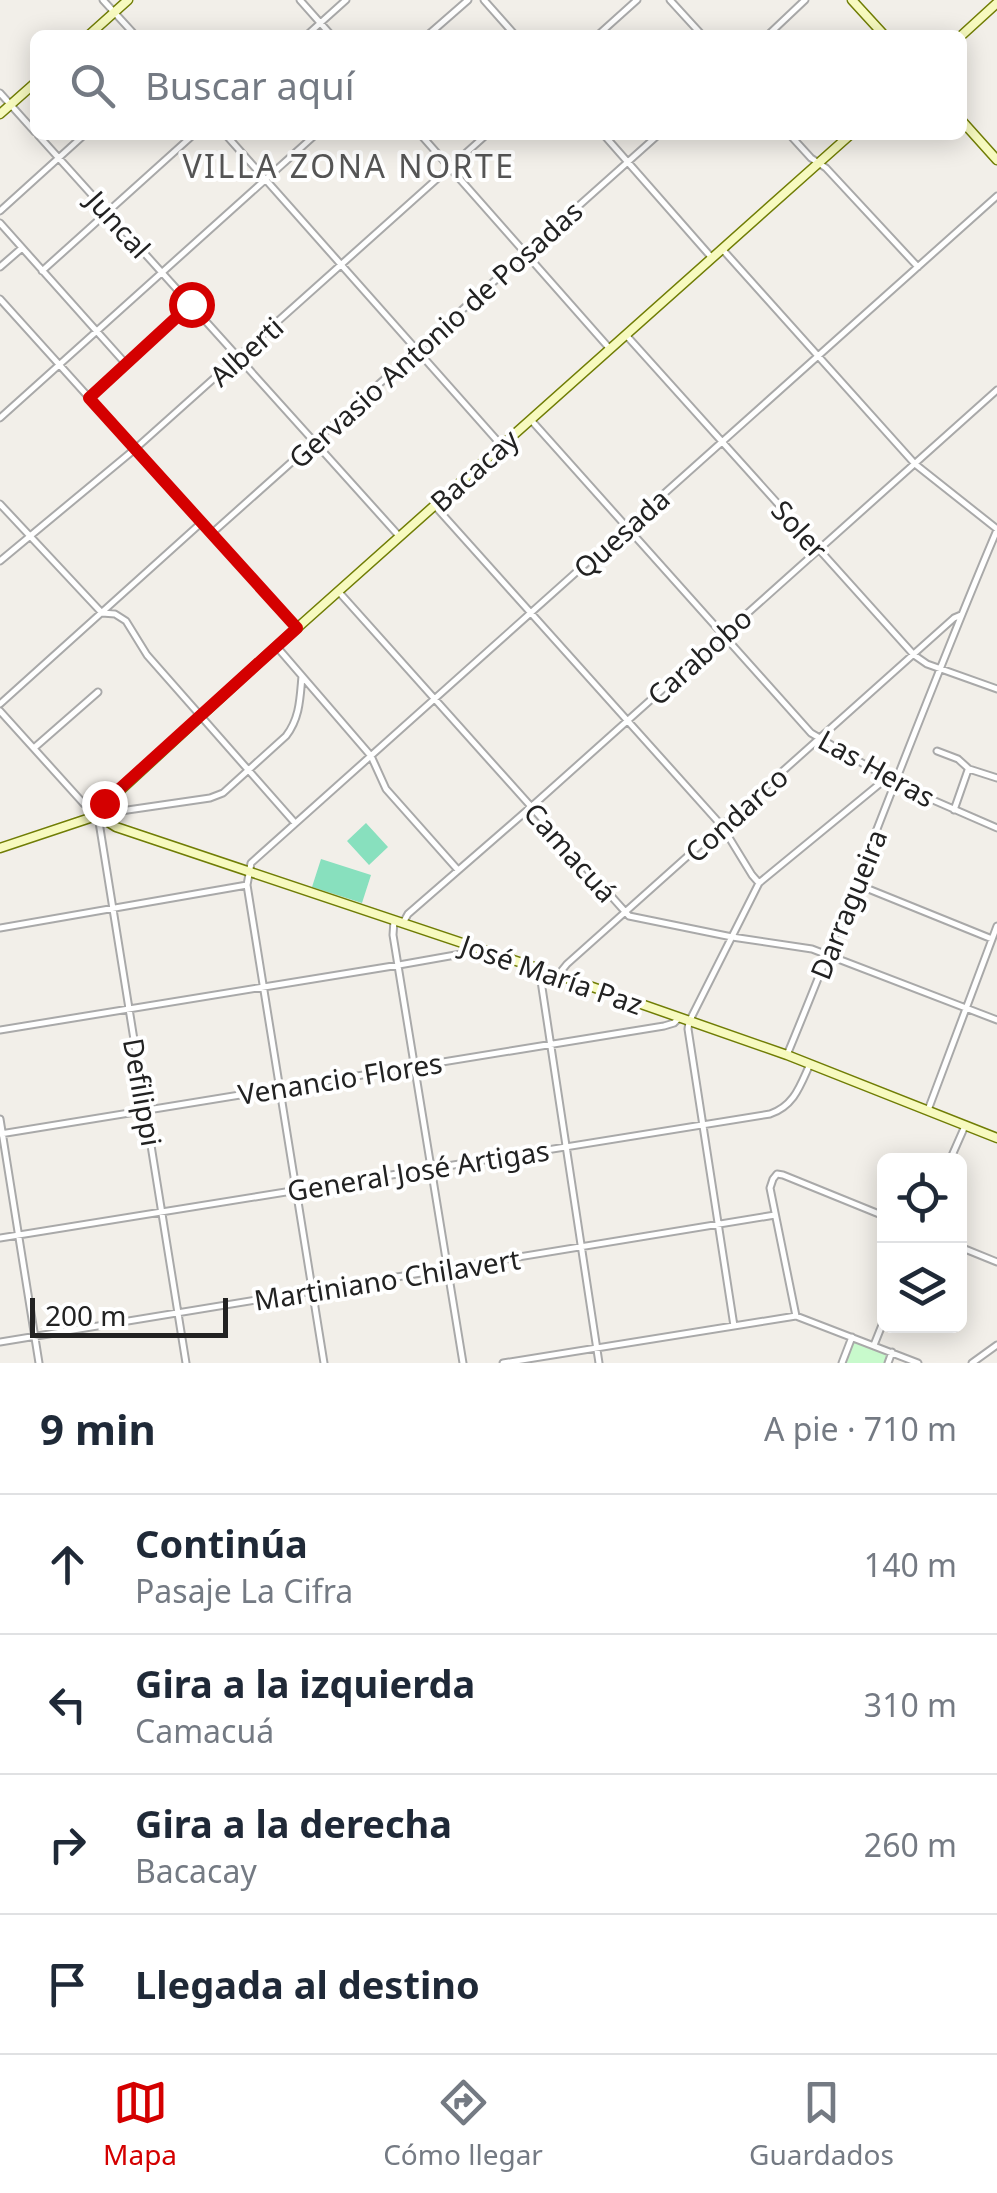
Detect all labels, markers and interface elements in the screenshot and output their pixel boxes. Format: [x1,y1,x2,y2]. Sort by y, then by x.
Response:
search box [30,30,967,140]
icon: search [65,58,120,113]
text: Buscar aquí [145,59,355,111]
district label: VILLA ZONA NORTE [182,144,516,187]
street label: Juncal [77,180,159,266]
street label: Gervasio Antonio de Posadas [280,192,590,476]
route start [169,282,215,328]
street label: Alberti [201,308,291,394]
street label: Bacacay [422,420,527,520]
street label: Quesada [565,480,677,586]
street label: Soler [763,491,837,567]
street label: Carabobo [639,599,759,713]
street label: Las Heras [812,720,942,816]
street label: Condarco [676,758,796,870]
route end [82,781,128,827]
street label: Camacuá [516,794,626,910]
street label: Darragueira [801,823,895,985]
street label: José María Paz [453,924,648,1023]
street label: Defilippi [115,1035,171,1149]
street label: Venancio Flores [235,1043,445,1113]
street label: General José Artigas [284,1131,552,1209]
map controls [877,1153,967,1333]
button: locate [877,1153,967,1243]
street label: Martiniano Chilavert [251,1239,523,1319]
button: layers [877,1243,967,1333]
scale bar [30,1293,228,1338]
text: 200 m [45,1296,127,1334]
text: 9 min [40,1400,156,1457]
text: A pie · 710 m [764,1407,957,1450]
text: Continúa [135,1517,308,1569]
icon: ahead [40,1537,95,1592]
text: 140 m [864,1543,957,1586]
text: Pasaje La Cifra [135,1569,353,1612]
text: Gira a la izquierda [135,1657,475,1709]
icon: left [40,1677,95,1732]
text: 310 m [864,1683,957,1726]
text: Camacuá [135,1709,274,1752]
text: Gira a la derecha [135,1797,452,1849]
icon: right [40,1817,95,1872]
text: 260 m [864,1823,957,1866]
text: Bacacay [135,1849,257,1892]
icon: arrive [40,1957,95,2012]
text: Llegada al destino [135,1958,480,2010]
tab: Mapa [103,2075,177,2173]
tab: Cómo llegar [383,2075,543,2173]
tab: Guardados [749,2075,894,2173]

